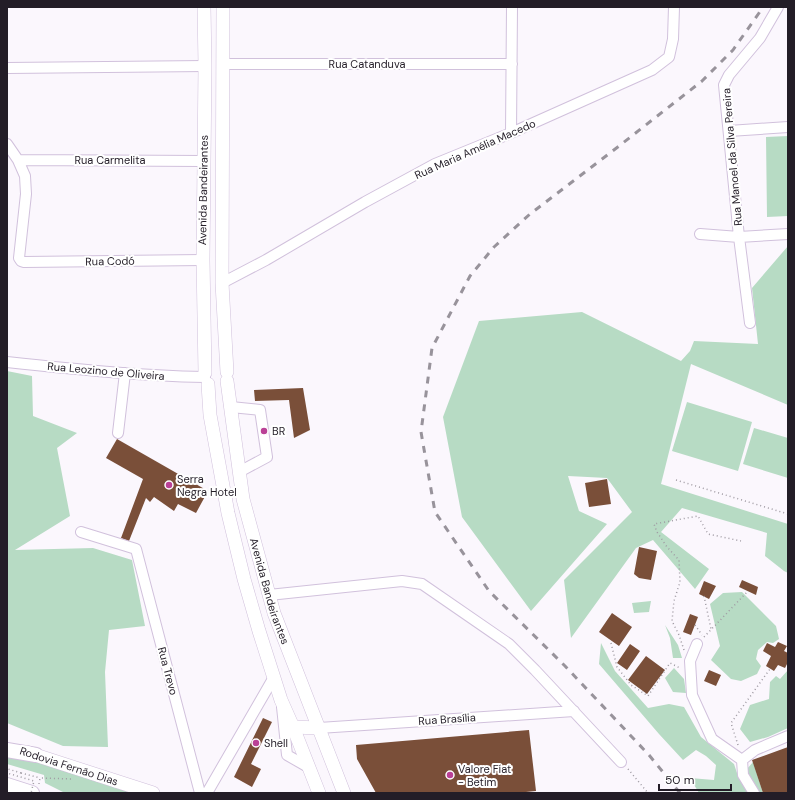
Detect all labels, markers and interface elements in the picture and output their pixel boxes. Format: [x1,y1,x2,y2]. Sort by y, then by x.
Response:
street label: Rua Catanduva [329,57,405,71]
street label: Rua Manoel da Silva Pereira [719,88,745,226]
street label: Rua Maria Amélia Macedo [412,116,538,182]
street label: Avenida Bandeirantes [195,135,211,245]
street label: Rua Carmelita [74,153,146,167]
street label: Rua Codó [85,254,135,268]
street label: Rua Leozino de Oliveira [47,359,165,383]
place label: BR [272,424,285,438]
marker: BR [259,426,269,436]
place label: Serra Negra Hotel [177,472,237,499]
marker: Serra Negra Hotel [164,480,174,490]
street label: Avenida Bandeirantes [247,536,292,646]
street label: Rua Trevo [155,645,181,697]
street label: Rua Brasília [418,710,476,728]
place label: Shell [264,736,288,750]
marker: Shell [251,738,261,748]
street label: Rodovia Fernão Dias [18,743,120,789]
place label: Valore Fiat - Betim [458,762,511,789]
scale bar [659,766,731,792]
marker: Valore Fiat - Betim [445,770,455,780]
text: 50 m [665,772,694,788]

